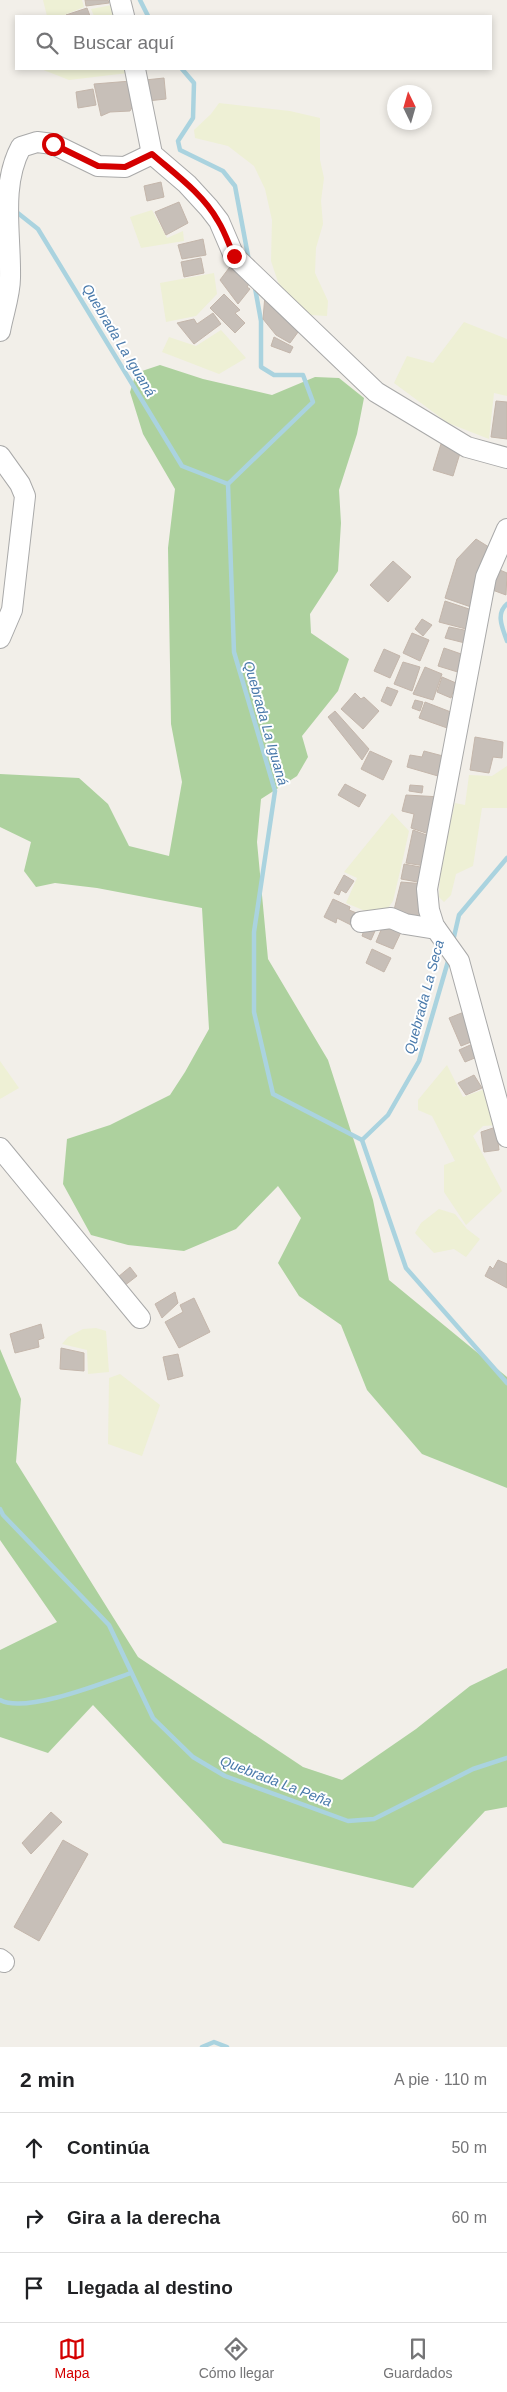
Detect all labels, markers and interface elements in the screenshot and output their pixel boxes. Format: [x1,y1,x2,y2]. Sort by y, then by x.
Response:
search box [15,15,492,70]
icon: search [33,29,61,57]
text: Buscar aquí [73,32,174,53]
north arrow [387,85,432,130]
route start [42,133,65,156]
route end [223,245,246,268]
water label: Quebrada La Iguaná [79,281,159,399]
water label: Quebrada La Iguaná [241,659,291,787]
water label: Quebrada La Seca [401,938,447,1056]
water label: Quebrada La Peña [218,1752,334,1810]
text: 2 min [20,2068,75,2091]
text: A pie · 110 m [394,2071,487,2088]
icon: ahead [20,2134,48,2162]
text: Continúa [67,2137,149,2158]
text: 50 m [451,2139,487,2156]
icon: right [20,2204,48,2232]
text: Gira a la derecha [67,2207,220,2228]
text: 60 m [451,2209,487,2226]
icon: arrive [20,2274,48,2302]
text: Llegada al destino [67,2277,233,2298]
tab: Mapa [55,2335,90,2381]
tab: Cómo llegar [199,2335,274,2381]
tab: Guardados [383,2335,452,2381]

